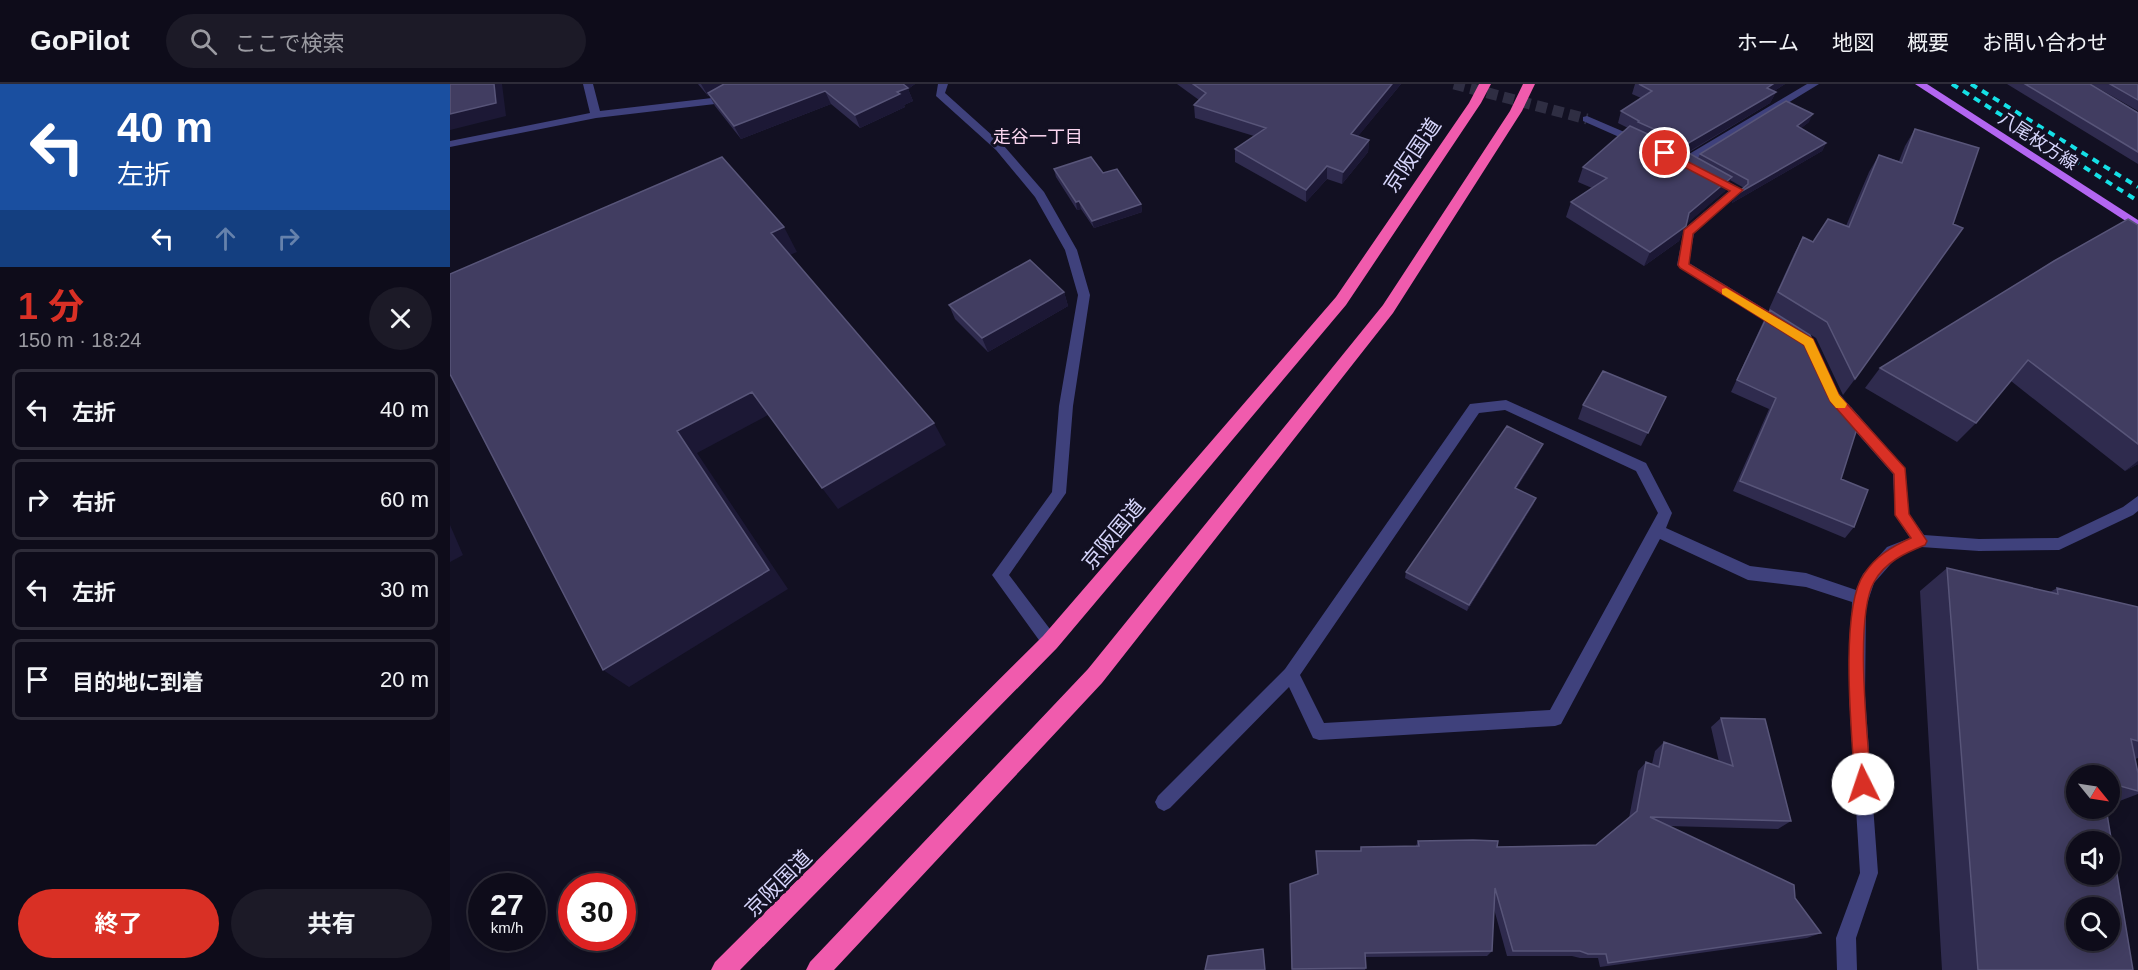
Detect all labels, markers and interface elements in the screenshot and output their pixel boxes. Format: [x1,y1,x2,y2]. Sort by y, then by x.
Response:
search box [166,14,586,68]
text: GoPilot [30,25,130,56]
icon: search [187,25,220,58]
text: ここで検索 [235,31,345,56]
text: ホーム [1737,31,1799,54]
text: 地図 [1832,31,1874,54]
text: 概要 [1907,31,1949,54]
text: お問い合わせ [1982,31,2108,54]
text: 40 m [117,104,213,151]
icon: left [18,108,96,186]
street label: 八尾枚方線 [1995,108,2081,174]
street label: 京阪国道 [1379,114,1445,196]
district label: 走谷一丁目 [993,127,1083,147]
pin [1639,127,1690,178]
icon: arrive [1648,136,1681,169]
text: 左折 [117,160,171,190]
icon: left [146,222,179,255]
icon: ahead [209,222,242,255]
icon: right [272,222,305,255]
text: 1 分 [18,286,84,327]
button: close [369,287,432,350]
text: 150 m · 18:24 [18,329,141,351]
icon: left [21,393,54,426]
text: 40 m [380,397,429,422]
text: 左折 [72,400,116,425]
icon: right [21,483,54,516]
text: 60 m [380,487,429,512]
text: 右折 [72,490,116,515]
street label: 京阪国道 [1077,494,1149,574]
icon: left [21,573,54,606]
text: 30 m [380,577,429,602]
text: 左折 [72,580,116,605]
icon: arrive [21,663,54,696]
text: 20 m [380,667,429,692]
text: 目的地に到着 [72,670,204,695]
position arrow [1831,752,1895,816]
north arrow [2066,765,2120,819]
map controls [2066,765,2120,951]
button: sound [2066,831,2120,885]
street label: 京阪国道 [740,845,816,921]
speed limit sign: 30 [558,873,636,951]
text: 27 [490,888,524,921]
button: 終了 [18,889,219,958]
button: 共有 [231,889,432,958]
button: search [2066,897,2120,951]
text: km/h [491,919,523,936]

